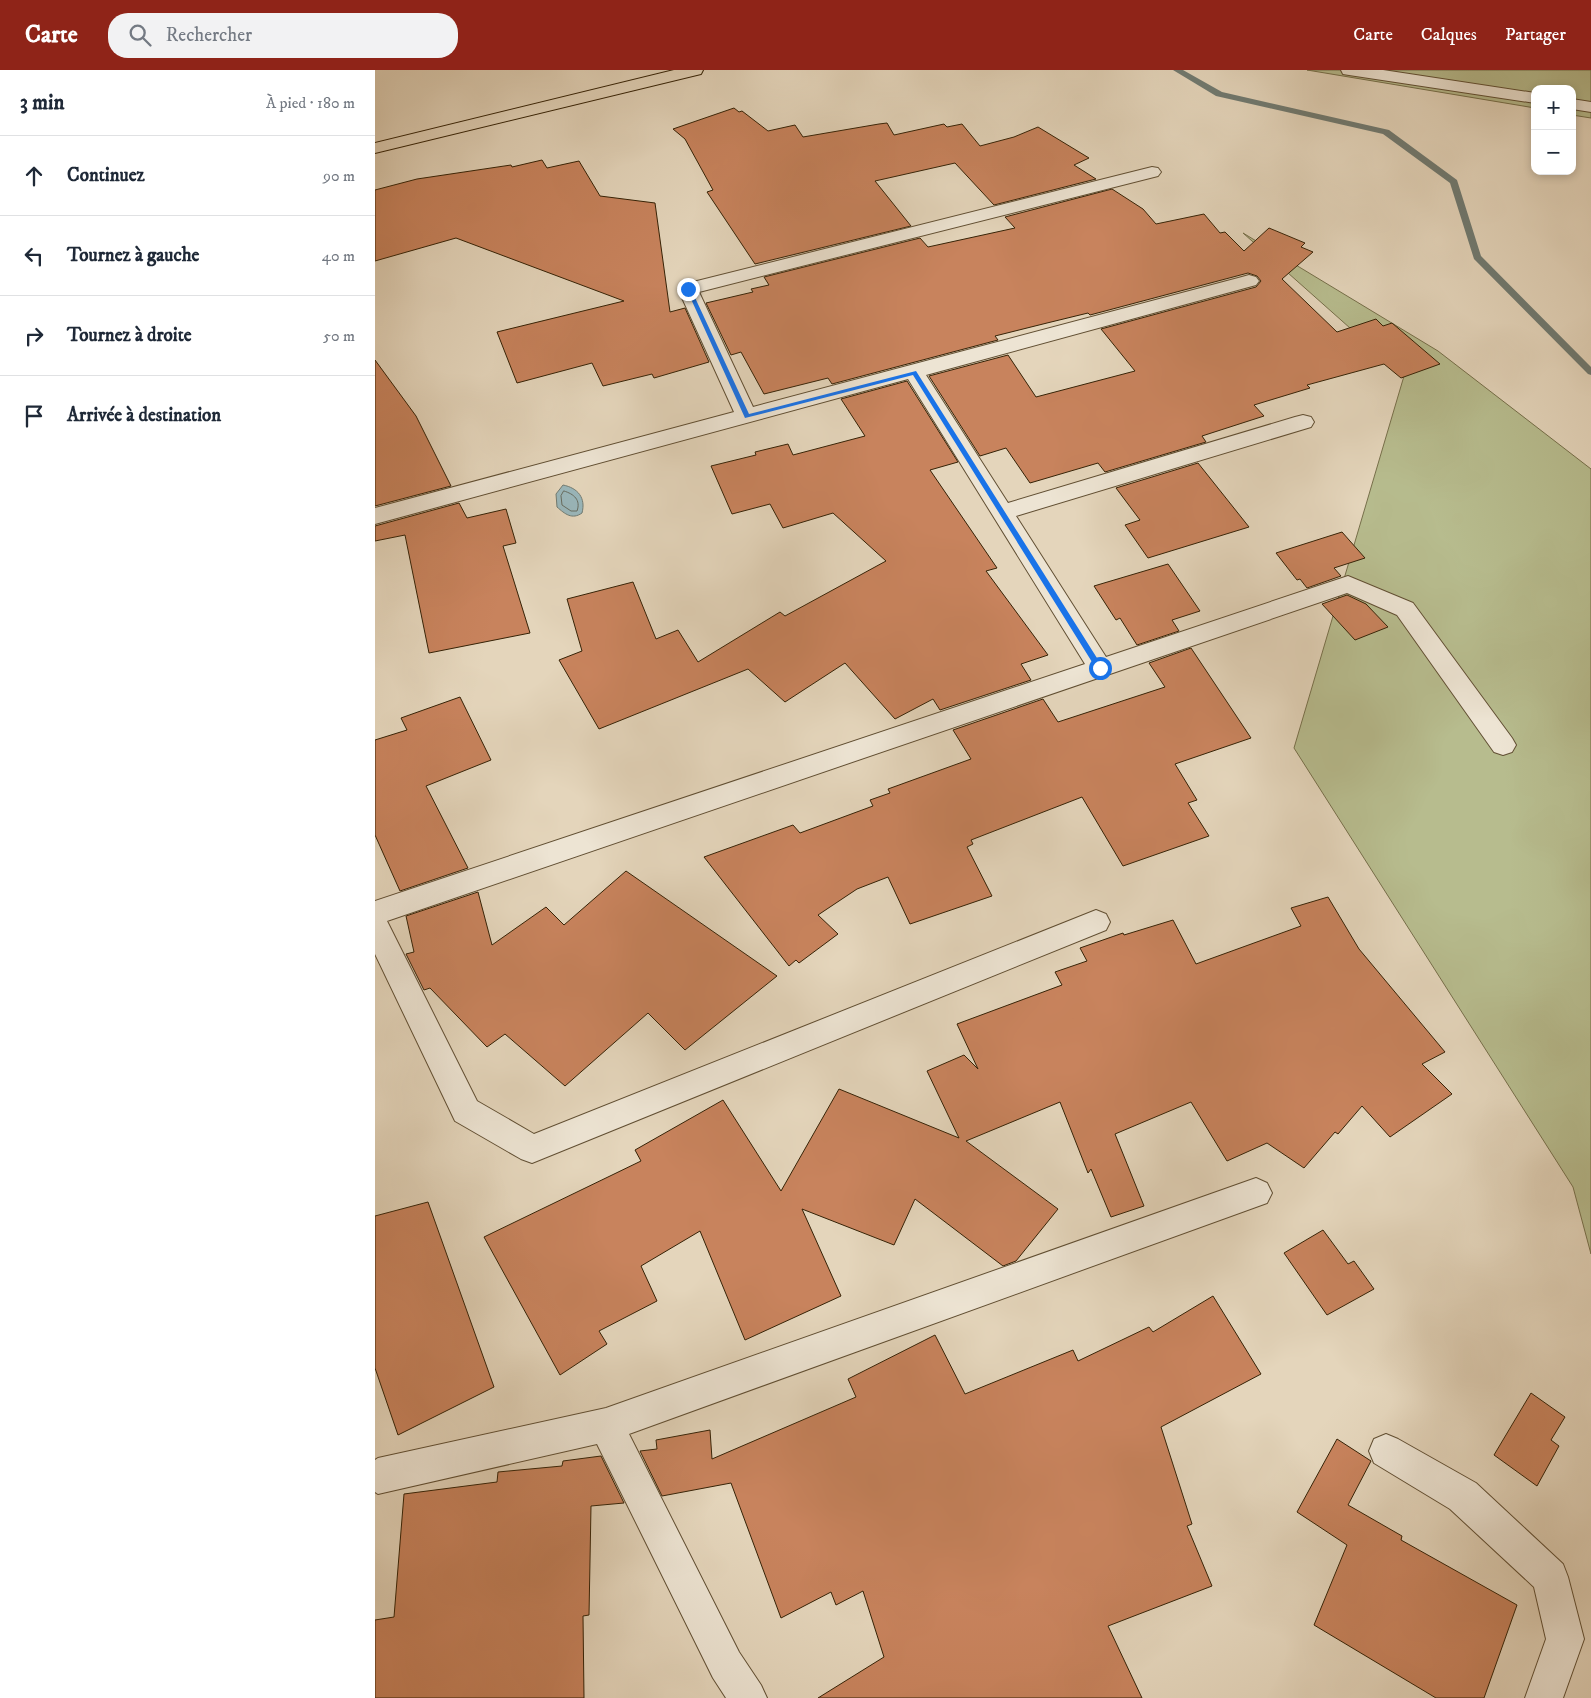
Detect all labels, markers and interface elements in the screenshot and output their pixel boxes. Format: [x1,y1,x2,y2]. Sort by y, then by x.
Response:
search box [108,13,458,58]
text: Carte [25,20,78,50]
icon: search [126,21,154,49]
text: Rechercher [166,24,252,47]
text: Carte [1353,24,1393,46]
text: Calques [1421,24,1477,46]
text: Partager [1505,24,1566,46]
map controls [1531,85,1576,175]
button: + [1531,85,1576,130]
text: 3 min [20,90,65,116]
text: À pied · 180 m [266,93,355,113]
button: − [1531,130,1576,175]
icon: ahead [20,162,48,190]
text: Continuez [67,164,145,187]
text: 90 m [323,166,355,186]
icon: left [20,242,48,270]
text: Tournez à gauche [67,244,199,267]
text: 40 m [322,246,355,266]
route end [677,278,700,301]
icon: right [20,322,48,350]
text: Tournez à droite [67,324,192,347]
text: 50 m [323,326,355,346]
icon: arrive [20,402,48,430]
text: Arrivée à destination [67,404,221,427]
route start [1089,657,1112,680]

